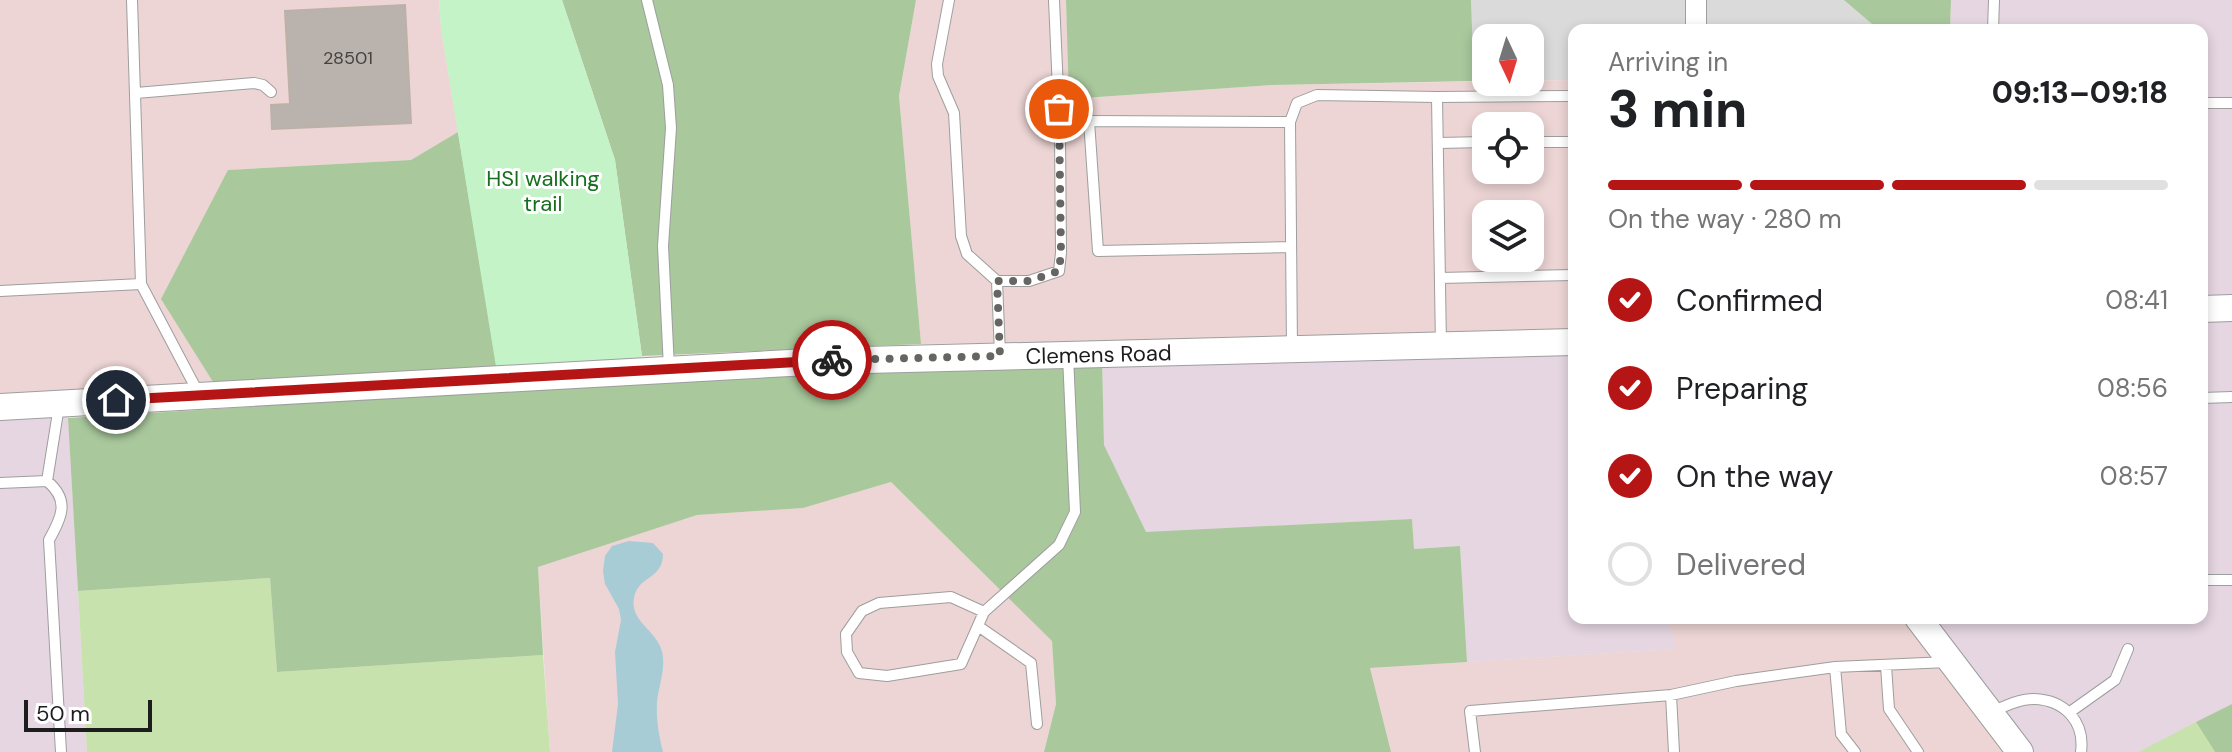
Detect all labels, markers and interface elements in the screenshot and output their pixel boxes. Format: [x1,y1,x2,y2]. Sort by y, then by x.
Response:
north arrow [1472,24,1544,96]
map controls [1472,24,1544,272]
text: Arriving in [1608,45,1728,79]
house number: 28501 [323,46,373,70]
text: 09:13–09:18 [1992,73,2168,112]
pin [1025,75,1093,143]
text: 3 min [1608,75,1747,143]
icon: bag [1037,87,1081,131]
button: locate [1472,112,1544,184]
park label: HSI walking trail [486,164,600,218]
button: layers [1472,200,1544,272]
text: On the way · 280 m [1608,202,1842,236]
icon: check [1608,278,1652,322]
text: Confirmed [1676,281,1823,320]
text: 08:41 [2105,283,2168,317]
courier [792,320,872,400]
icon: bike [810,338,854,382]
street label: Clemens Road [1025,338,1172,370]
pin [82,366,150,434]
icon: check [1608,366,1652,410]
text: Preparing [1676,369,1808,408]
text: 08:56 [2097,371,2168,405]
icon: home [94,378,138,422]
icon: check [1608,454,1652,498]
text: On the way [1676,457,1833,496]
text: 08:57 [2100,459,2168,493]
text: Delivered [1676,545,1806,584]
scale bar [24,696,152,732]
text: 50 m [36,699,90,728]

